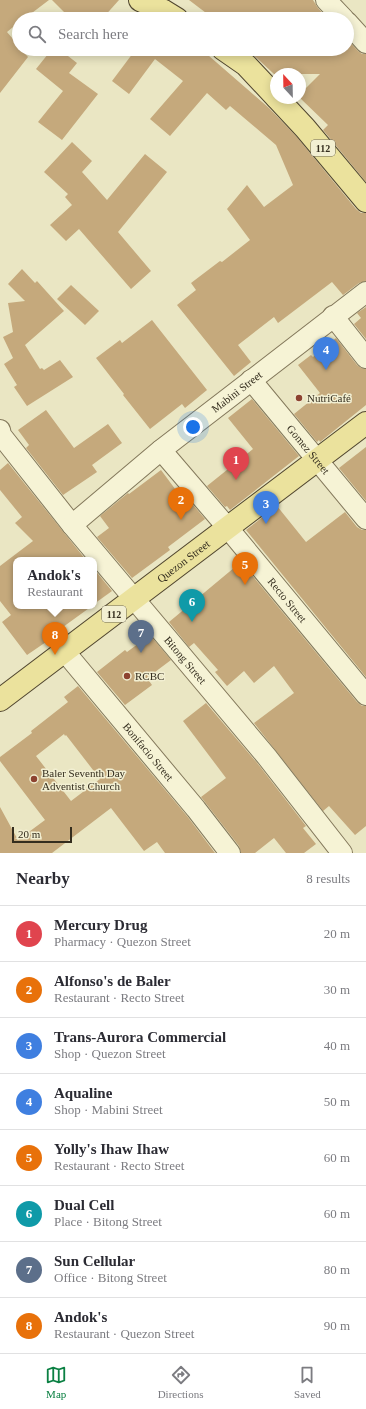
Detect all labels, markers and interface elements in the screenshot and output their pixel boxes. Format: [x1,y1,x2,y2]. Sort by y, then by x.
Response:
search box [12,12,354,56]
icon: search [26,23,48,45]
text: Search here [58,26,128,42]
north arrow [270,68,306,104]
road number: 112 [311,140,335,156]
pin: 4 [313,337,339,370]
street label: Mabini Street [209,368,264,415]
place label: NutriCafé [307,392,351,404]
marker: NutriCafé [294,393,304,403]
your location [183,417,203,437]
street label: Gomez Street [285,422,332,476]
pin: 1 [223,447,249,480]
pin: 2 [168,487,194,520]
pin: 3 [253,491,279,524]
street label: Quezon Street [155,537,212,585]
pin: 5 [232,552,258,585]
popup [13,557,97,609]
text: Andok's [27,567,81,583]
street label: Recto Street [265,575,309,625]
text: Restaurant [27,584,83,599]
pin: 6 [179,589,205,622]
road number: 112 [102,606,126,622]
pin: 7 [128,620,154,653]
pin: 8 [42,622,68,655]
street label: Bitong Street [162,634,209,686]
place label: RCBC [135,670,164,682]
marker: RCBC [122,671,132,681]
street label: Bonifacio Street [121,720,176,783]
place label: Baler Seventh Day Adventist Church [42,767,126,792]
marker: Baler Seventh Day Adventist Church [29,774,39,784]
scale bar [12,825,72,844]
text: 20 m [18,828,40,840]
text: Nearby [16,869,70,888]
text: 8 results [306,871,350,886]
text: Mercury Drug [54,917,147,933]
text: 1 [26,926,32,941]
text: 20 m [324,926,350,941]
text: Pharmacy · Quezon Street [54,934,191,949]
text: Alfonso's de Baler [54,973,171,989]
text: 2 [26,982,32,997]
text: 30 m [324,982,350,997]
text: Restaurant · Recto Street [54,990,184,1005]
text: Trans-Aurora Commercial [54,1029,226,1045]
text: 3 [26,1038,32,1053]
text: 40 m [324,1038,350,1053]
text: Shop · Quezon Street [54,1046,166,1061]
text: Aqualine [54,1085,112,1101]
text: 4 [26,1094,32,1109]
text: 50 m [324,1094,350,1109]
text: Shop · Mabini Street [54,1102,163,1117]
text: Yolly's Ihaw Ihaw [54,1141,169,1157]
text: 5 [26,1150,32,1165]
text: 60 m [324,1150,350,1165]
text: Restaurant · Recto Street [54,1158,184,1173]
text: Dual Cell [54,1197,114,1213]
text: 6 [26,1206,32,1221]
text: 60 m [324,1206,350,1221]
text: Place · Bitong Street [54,1214,162,1229]
text: Sun Cellular [54,1253,135,1269]
text: 7 [26,1262,32,1277]
text: 80 m [324,1262,350,1277]
text: Office · Bitong Street [54,1270,167,1285]
text: Andok's [54,1309,107,1325]
text: 8 [26,1318,32,1333]
text: 90 m [324,1318,350,1333]
text: Restaurant · Quezon Street [54,1326,194,1341]
tab: Map [45,1364,67,1400]
tab: Directions [158,1364,203,1400]
tab: Saved [294,1364,321,1400]

